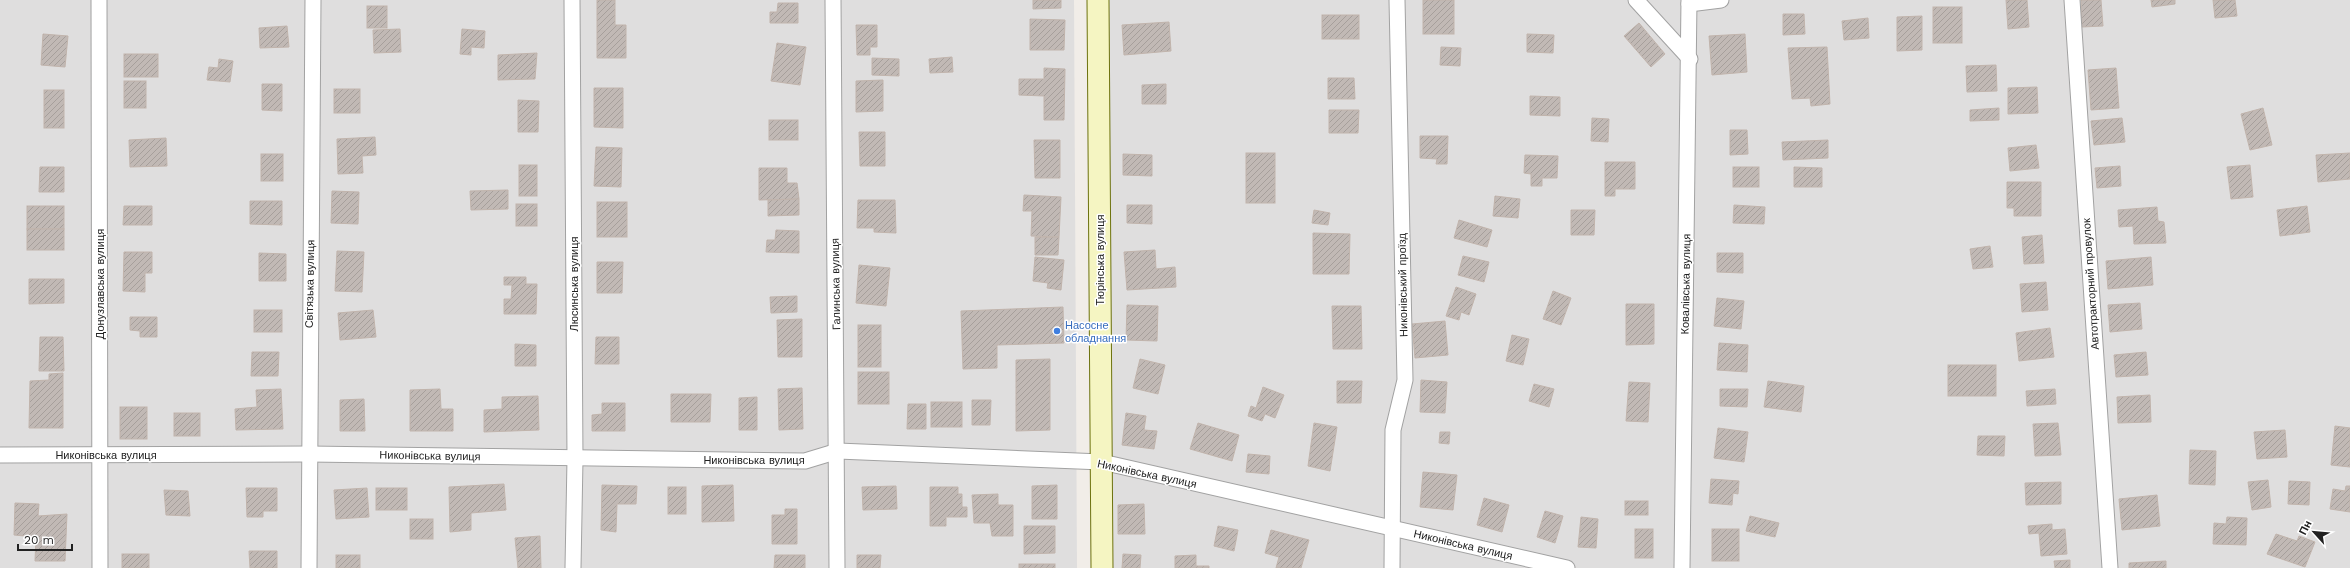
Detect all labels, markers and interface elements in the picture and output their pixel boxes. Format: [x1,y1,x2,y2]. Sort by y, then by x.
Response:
street label: Тюрінська вулиця [1094,214,1107,305]
street label: Автотракторний провулок [2080,218,2102,350]
street label: Донузлавська вулиця [94,229,107,339]
street label: Никонівський проїзд [1396,232,1410,337]
street label: Ковалівська вулиця [1679,233,1693,334]
street label: Люсинська вулиця [568,236,581,332]
street label: Галинська вулиця [829,238,843,330]
street label: Світязька вулиця [303,240,317,328]
place label: Насосне обладнання [1065,319,1126,345]
marker: Насосне обладнання [1052,326,1062,336]
street label: Никонівська вулиця [55,449,157,462]
street label: Никонівська вулиця [379,449,481,463]
street label: Никонівська вулиця [703,454,805,467]
street label: Никонівська вулиця [1096,457,1198,491]
north arrow [2294,512,2334,552]
text: Пн [2296,518,2315,537]
scale bar [18,526,72,552]
street label: Никонівська вулиця [1412,527,1514,563]
text: 20 m [24,533,54,547]

